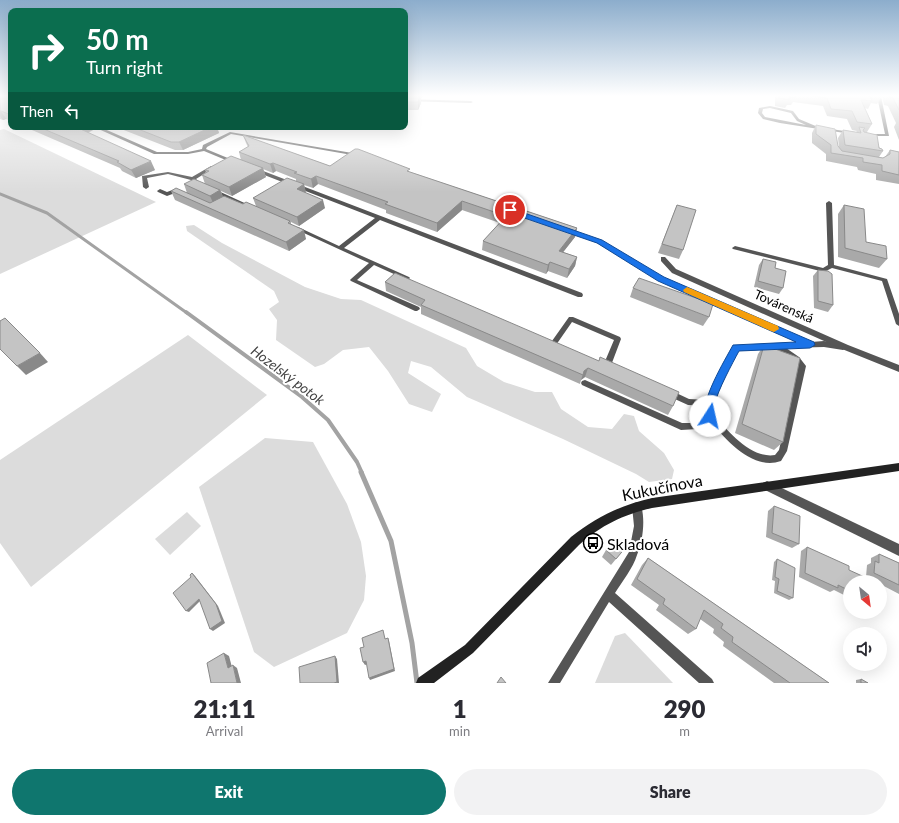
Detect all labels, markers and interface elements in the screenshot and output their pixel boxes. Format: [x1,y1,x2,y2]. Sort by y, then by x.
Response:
text: 50 m [86,22,149,56]
icon: right [20,24,72,76]
text: Turn right [86,56,163,78]
icon: left [61,100,83,122]
text: Then [20,102,53,120]
pin [493,193,527,227]
icon: arrive [499,199,521,221]
street label: Továrenská [752,286,816,326]
water label: Hozelský potok [248,342,328,408]
position arrow [689,395,731,437]
street label: Kukučínova [620,470,704,504]
bus stop icon: Skladová [582,532,604,554]
place label: Skladová [607,534,669,553]
north arrow [843,575,887,619]
map controls [843,575,887,671]
button: sound [843,627,887,671]
text: 21:11 [194,694,256,723]
text: 1 [453,694,467,723]
text: 290 [664,694,705,723]
text: Arrival [206,723,243,739]
text: min [449,723,470,739]
text: m [679,723,690,739]
button: Exit [12,769,446,815]
button: Share [454,769,887,815]

